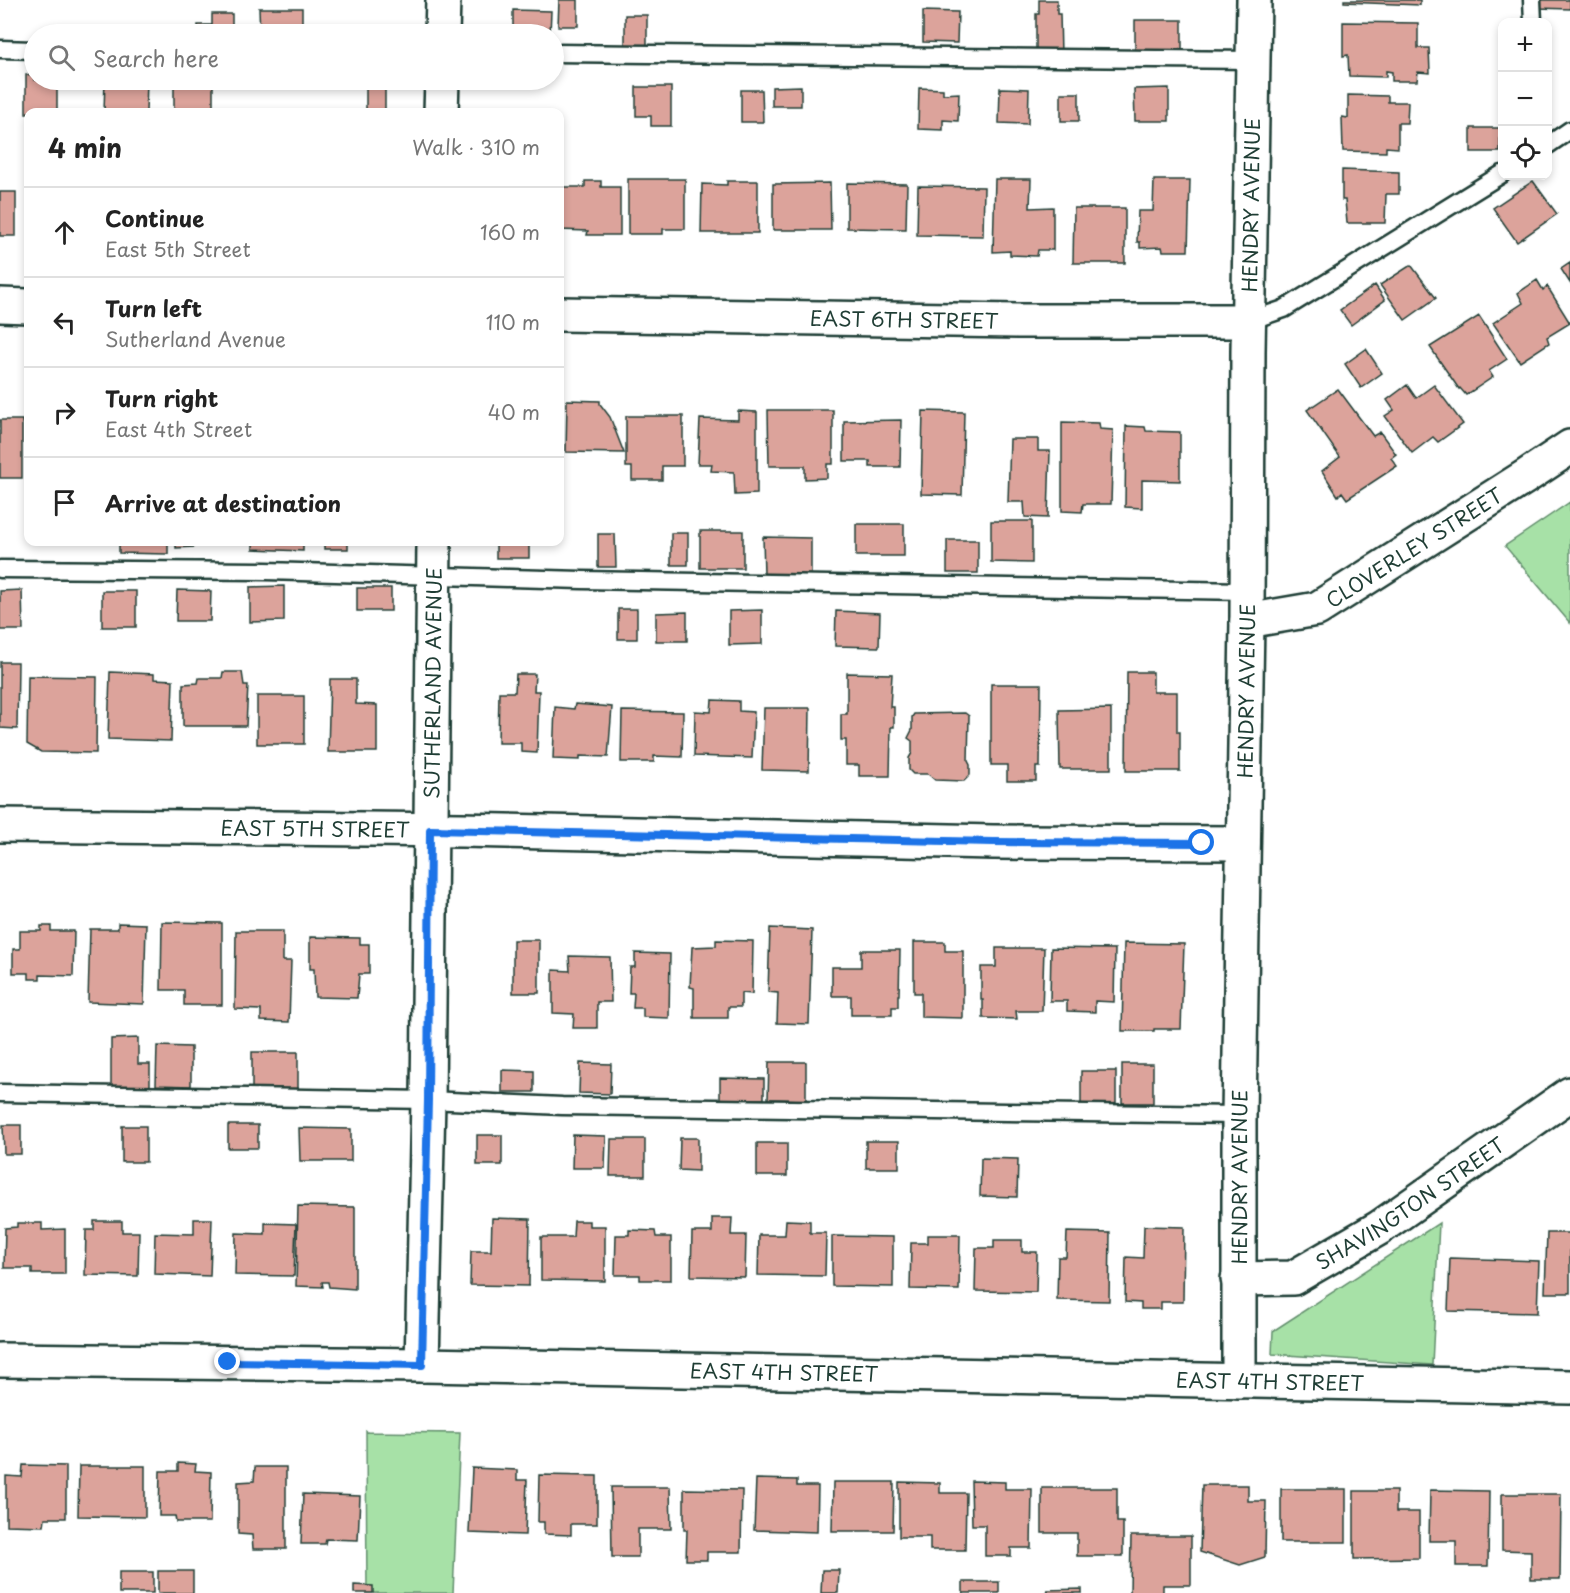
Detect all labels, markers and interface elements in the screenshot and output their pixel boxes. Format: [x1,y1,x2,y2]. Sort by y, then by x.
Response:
map controls [1498,18,1552,180]
button: + [1498,18,1552,72]
search box [24,24,564,90]
icon: search [45,41,78,74]
text: Search here [93,41,219,74]
button: − [1498,72,1552,126]
street label: HENDRY AVENUE [1234,117,1267,293]
button: locate [1498,126,1552,180]
text: 4 min [48,128,122,167]
text: Walk · 310 m [412,132,540,162]
text: Continue [105,201,204,234]
icon: ahead [48,216,81,249]
text: 160 m [480,217,540,247]
text: East 5th Street [105,234,251,264]
text: Turn left [105,291,202,324]
street label: EAST 6TH STREET [809,303,999,336]
icon: left [48,306,81,339]
text: 110 m [486,307,540,337]
text: Sutherland Avenue [105,324,286,354]
text: Turn right [105,381,218,414]
icon: right [48,396,81,429]
text: 40 m [488,397,540,427]
text: East 4th Street [105,414,252,444]
street label: CLOVERLEY STREET [1320,480,1509,615]
icon: arrive [48,486,81,519]
text: Arrive at destination [105,486,341,519]
street label: SUTHERLAND AVENUE [416,567,449,799]
street label: HENDRY AVENUE [1229,604,1262,779]
street label: EAST 5TH STREET [220,812,410,844]
route start [1188,829,1214,855]
street label: HENDRY AVENUE [1224,1089,1254,1264]
street label: SHAVINGTON STREET [1310,1129,1511,1277]
route end [214,1348,240,1374]
street label: EAST 4TH STREET [689,1355,879,1389]
street label: EAST 4TH STREET [1175,1364,1365,1398]

